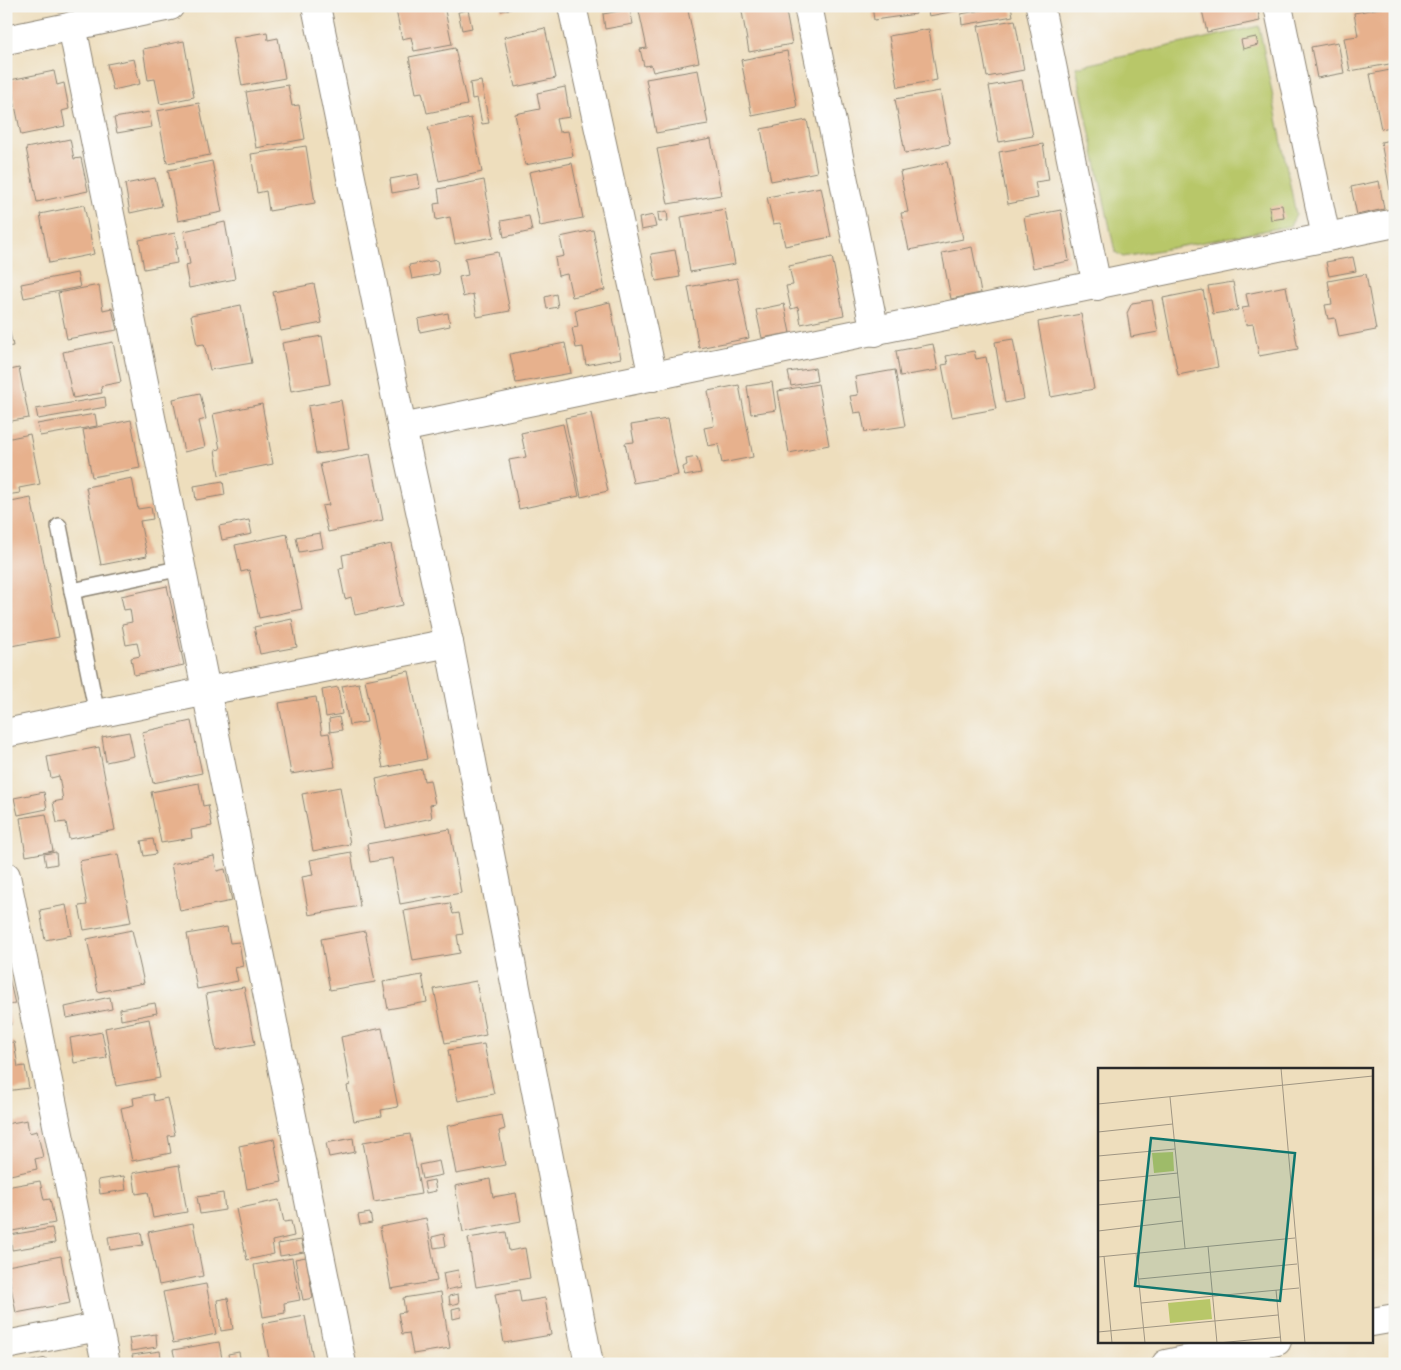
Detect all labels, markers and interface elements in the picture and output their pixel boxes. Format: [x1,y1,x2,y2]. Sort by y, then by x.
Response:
inset map [1098,1068,1374,1342]

